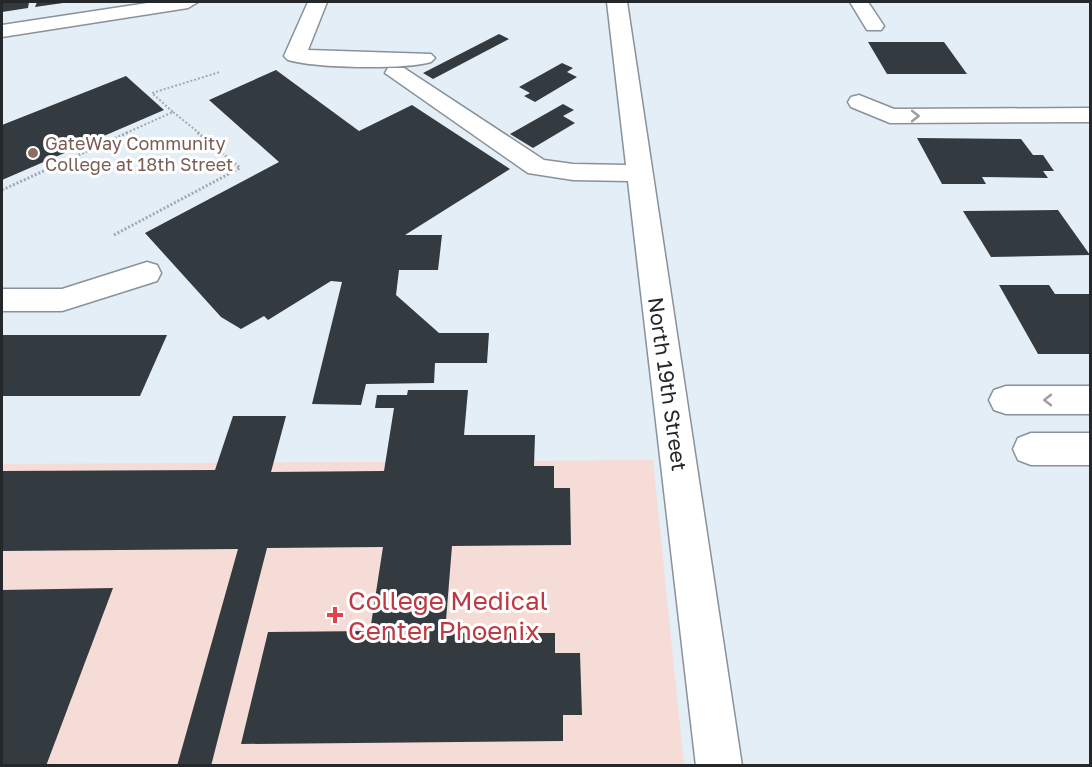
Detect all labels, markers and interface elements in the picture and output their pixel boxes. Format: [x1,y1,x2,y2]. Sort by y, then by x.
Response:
one-way arrow [910,109,919,122]
place label: GateWay Community College at 18th Street [45,132,233,175]
marker: GateWay Community College at 18th Street [26,146,40,160]
street label: North 19th Street [643,295,693,473]
one-way arrow [1044,394,1053,406]
place label: College Medical Center Phoenix [348,585,548,646]
marker: College Medical Center Phoenix [326,606,344,624]

